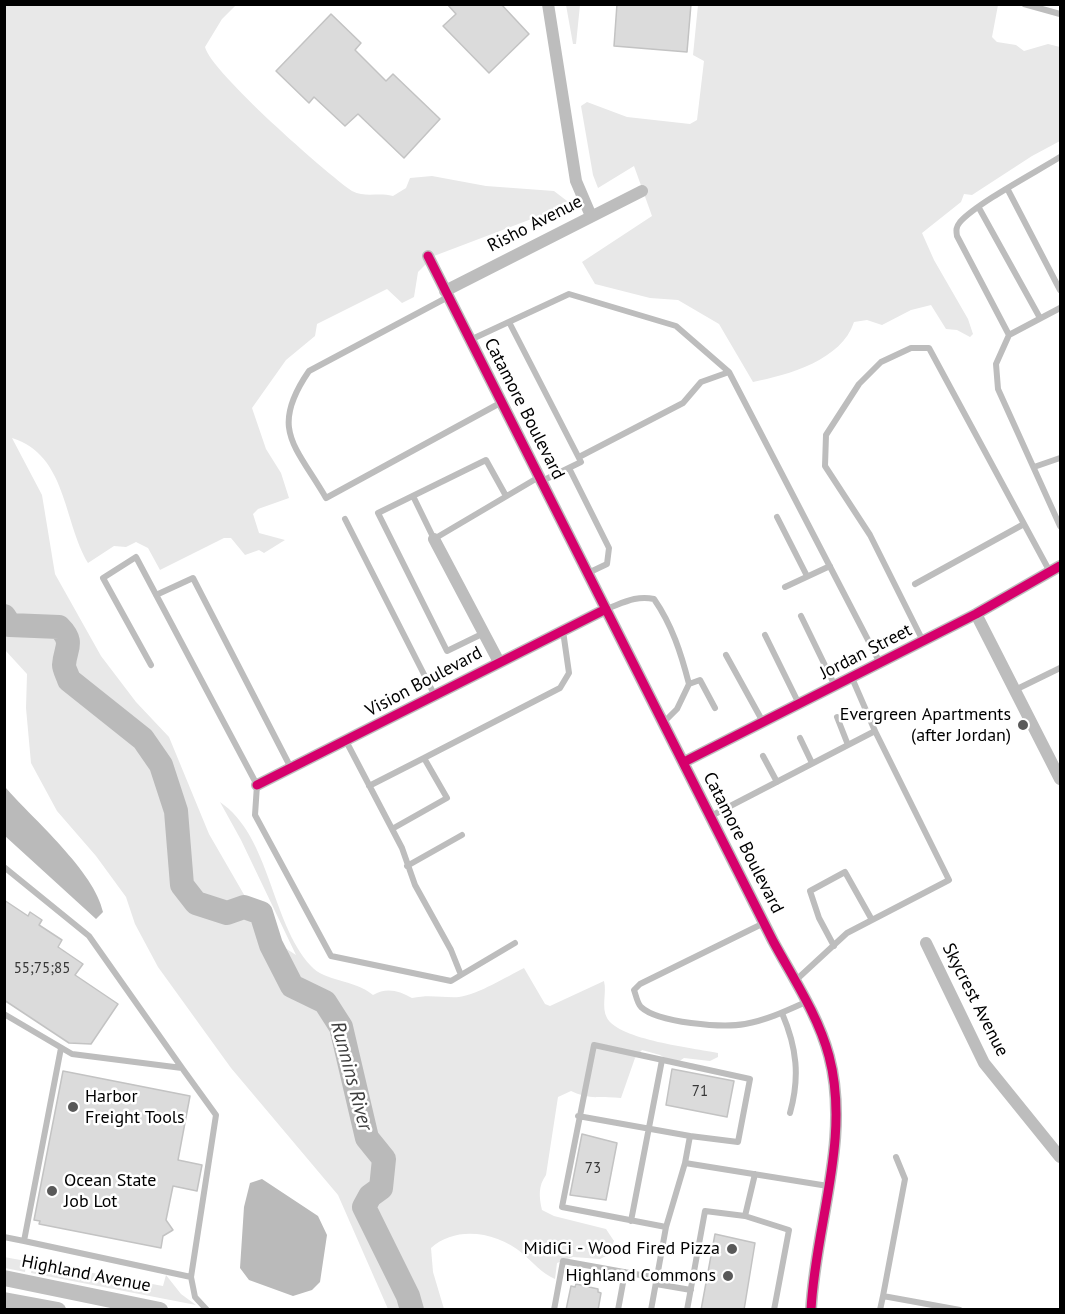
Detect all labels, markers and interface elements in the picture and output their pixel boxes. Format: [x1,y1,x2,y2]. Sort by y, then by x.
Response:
street label: Risho Avenue [484,191,586,257]
street label: Catamore Boulevard [479,335,569,483]
street label: Jordan Street [816,620,916,684]
street label: Vision Boulevard [362,642,486,722]
place label: Evergreen Apartments (after Jordan) [840,704,1011,746]
marker: Evergreen Apartments (after Jordan) [1016,718,1030,732]
street label: Catamore Boulevard [698,769,788,917]
street label: Skycrest Avenue [937,940,1013,1060]
house number: 55;75;85 [14,960,70,978]
water label: Runnins River [325,1019,377,1133]
house number: 71 [692,1083,708,1101]
place label: Harbor Freight Tools [85,1086,185,1128]
marker: Harbor Freight Tools [66,1100,80,1114]
house number: 73 [585,1160,601,1178]
place label: Ocean State Job Lot [64,1170,156,1212]
marker: Ocean State Job Lot [45,1184,59,1198]
place label: MidiCi - Wood Fired Pizza [524,1238,720,1260]
marker: MidiCi - Wood Fired Pizza [725,1242,739,1256]
street label: Highland Avenue [20,1251,152,1297]
place label: Highland Commons [565,1265,716,1287]
marker: Highland Commons [721,1269,735,1283]

